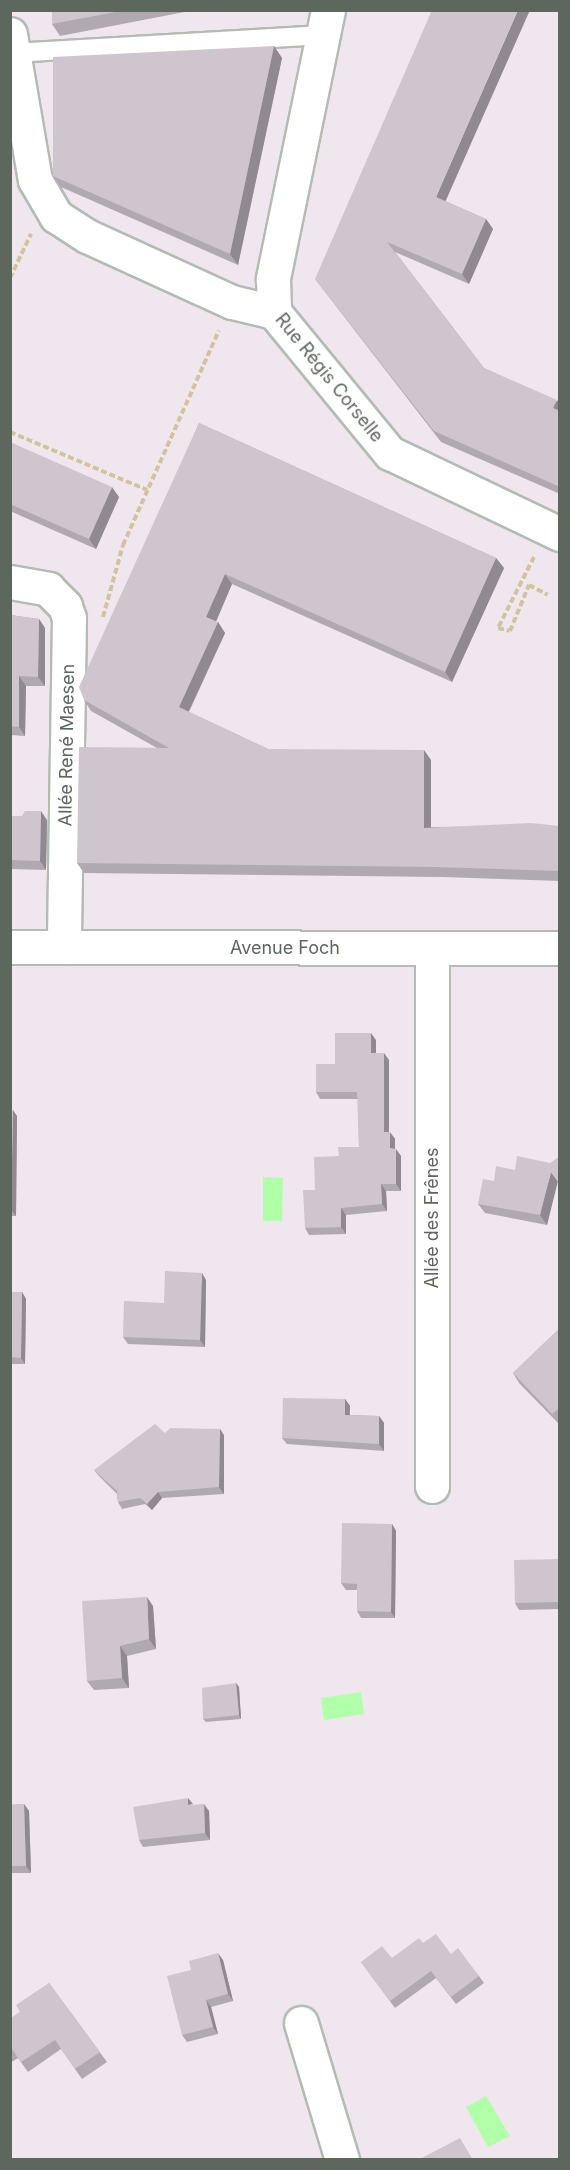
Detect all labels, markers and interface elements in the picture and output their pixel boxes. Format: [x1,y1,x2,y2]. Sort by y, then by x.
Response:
street label: Rue Régis Corselle [270,309,388,447]
street label: Allée René Maesen [55,663,79,827]
street label: Avenue Foch [230,937,340,959]
street label: Allée des Frênes [421,1148,443,1288]

